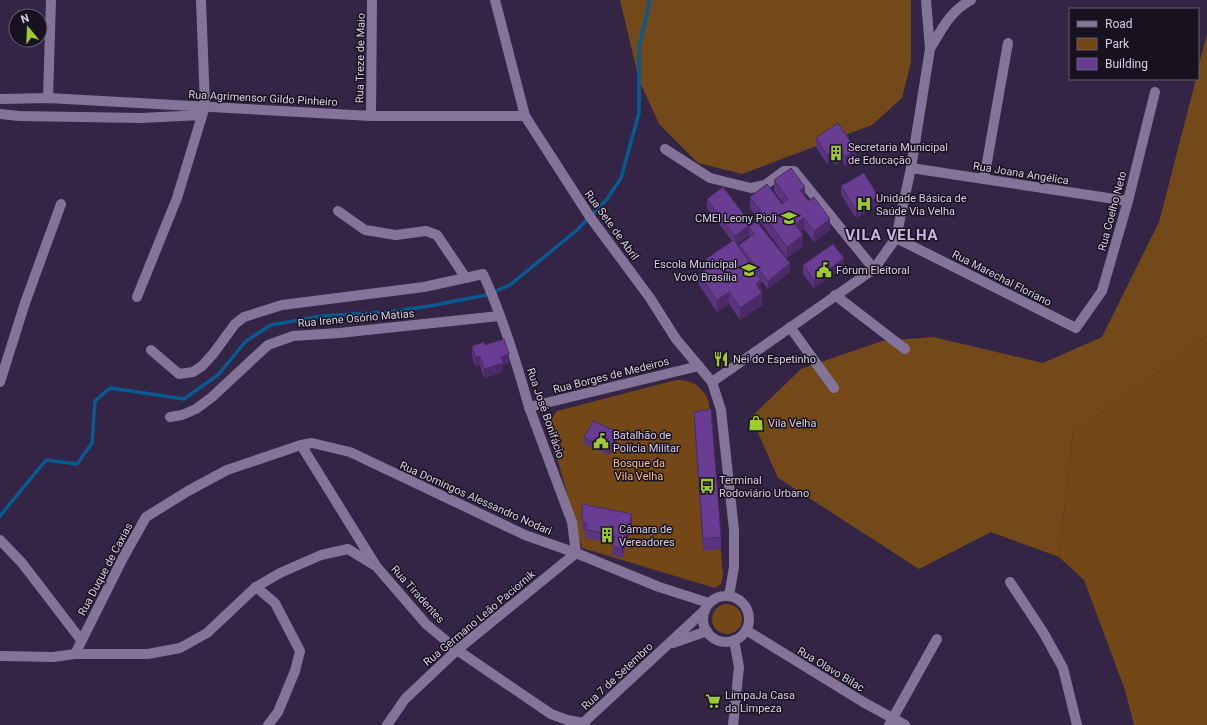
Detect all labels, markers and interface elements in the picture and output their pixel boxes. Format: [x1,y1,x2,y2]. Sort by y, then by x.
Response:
north arrow [8,8,48,48]
legend [1069,8,1199,80]
text: N [19,12,31,26]
street label: Rua Treze de Maio [353,13,368,103]
text: Road [1105,17,1133,31]
text: Park [1105,37,1130,51]
text: Building [1105,57,1148,71]
street label: Rua Agrimensor Gildo Pinheiro [188,88,338,109]
place label: Secretaria Municipal de Educação [848,141,948,167]
building icon: Secretaria Municipal de Educação [827,144,845,162]
street label: Rua Joana Angélica [972,159,1070,188]
street label: Rua Coelho Neto [1096,170,1129,252]
street label: Rua Sete de Abril [582,188,641,263]
place label: Unidade Básica de Saúde Via Velha [876,192,967,218]
hospital icon: Unidade Básica de Saúde Via Velha [855,195,873,213]
school or university icon: CMEI Leony Pioli [780,209,798,227]
place label: CMEI Leony Pioli [695,212,777,225]
district label: VILA VELHA [845,226,939,244]
street label: Rua Marechal Floriano [950,248,1054,309]
place label: Escola Municipal Vovó Brasília [654,258,737,284]
school or university icon: Escola Municipal Vovó Brasília [740,261,758,279]
public building icon: Fórum Eleitoral [815,261,833,279]
place label: Fórum Eleitoral [836,264,910,277]
street label: Rua Irene Osório Matias [297,307,415,330]
restaurant icon: Nei do Espetinho [712,350,730,368]
place label: Nei do Espetinho [733,353,816,366]
street label: Rua Borges de Medeiros [552,355,671,396]
street label: Rua José Bonifácio [524,366,567,460]
shop icon: Vila Velha [747,414,765,432]
place label: Vila Velha [768,417,816,430]
place label: Batalhão de Polícia Militar [613,429,680,455]
public building icon: Batalhão de Polícia Militar [592,432,610,450]
park label: Bosque da Vila Velha [613,457,665,483]
street label: Rua Domingos Alessandro Nodari [398,459,554,538]
place label: Terminal Rodoviário Urbano [719,474,809,500]
bus stop icon: Terminal Rodoviário Urbano [698,477,716,495]
street label: Rua Duque de Caxias [75,520,136,618]
place label: Câmara de Vereadores [619,523,675,549]
building icon: Câmara de Vereadores [598,526,616,544]
street label: Rua Tiradentes [388,563,447,626]
street label: Rua Germano Leão Paciornik [421,568,538,669]
street label: Rua 7 de Setembro [579,640,656,713]
street label: Rua Olavo Bilac [795,644,867,695]
place label: LimpaJa Casa da Limpeza [725,689,795,715]
supermarket icon: LimpaJa Casa da Limpeza [704,692,722,710]

